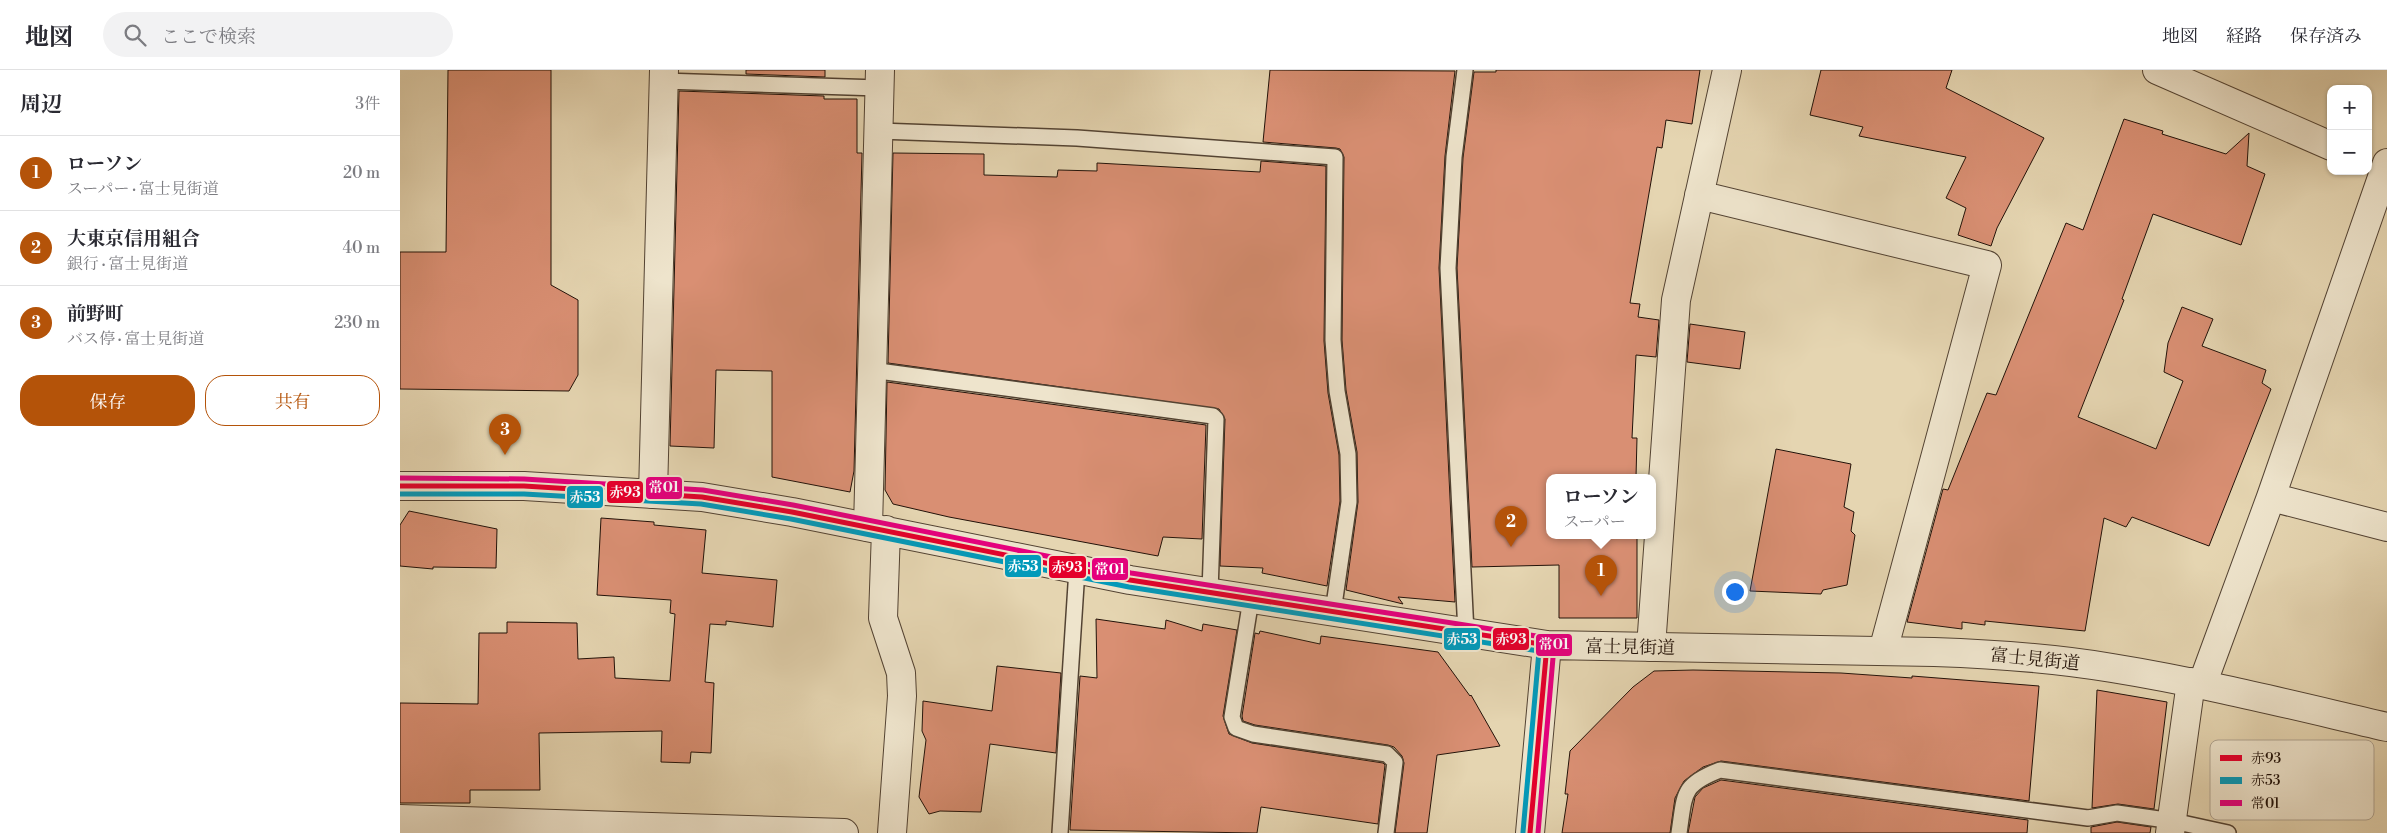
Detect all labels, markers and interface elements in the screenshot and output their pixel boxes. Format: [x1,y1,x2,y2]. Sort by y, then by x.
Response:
search box [103,12,453,57]
icon: search [121,21,149,49]
text: 地図 [25,23,73,53]
text: ここで検索 [161,25,256,49]
text: 地図 [2162,25,2198,48]
text: 経路 [2226,25,2262,48]
text: 保存済み [2290,25,2362,48]
map controls [2327,85,2372,175]
button: + [2327,85,2372,130]
text: 周辺 [20,92,62,118]
text: 3件 [355,94,380,114]
button: − [2327,130,2372,175]
text: ローソン [67,152,142,176]
text: 1 [32,163,40,183]
text: 20 m [343,163,380,183]
text: スーパー · 富士見街道 [67,179,219,199]
text: 大東京信用組合 [67,227,200,251]
text: 2 [31,238,41,258]
text: 40 m [343,238,380,258]
text: 銀行 · 富士見街道 [67,254,188,274]
text: 前野町 [67,302,124,326]
text: 3 [31,313,41,333]
text: 230 m [334,313,380,333]
text: バス停 · 富士見街道 [67,329,204,349]
button: 保存 [20,375,195,426]
button: 共有 [205,375,380,426]
pin: 3 [489,414,521,455]
popup [1546,474,1656,539]
line badge: 常01 [645,476,683,500]
text: 常01 [649,479,680,497]
line badge: 赤93 [606,480,644,504]
text: 赤93 [609,484,641,502]
line badge: 赤53 [566,485,604,509]
text: ローソン [1563,485,1639,509]
text: 赤53 [569,489,601,507]
pin: 2 [1495,506,1527,547]
text: スーパー [1563,512,1626,532]
line badge: 赤53 [1004,554,1042,578]
line badge: 赤93 [1048,555,1087,579]
pin: 1 [1585,555,1617,596]
line badge: 常01 [1091,557,1129,581]
text: 赤53 [1007,558,1039,576]
text: 赤93 [1051,559,1083,577]
text: 常01 [1095,561,1126,579]
your location [1722,579,1748,605]
line badge: 赤53 [1443,627,1481,651]
line badge: 赤93 [1492,627,1530,651]
text: 赤53 [1446,631,1478,649]
text: 赤93 [1495,631,1527,649]
line badge: 常01 [1535,633,1573,657]
street label: 富士見街道 [1585,635,1675,660]
text: 常01 [1539,636,1570,654]
street label: 富士見街道 [1989,643,2081,676]
legend [2210,740,2374,820]
text: 赤93 [2251,750,2281,768]
text: 赤53 [2251,772,2281,790]
text: 常01 [2251,795,2280,813]

